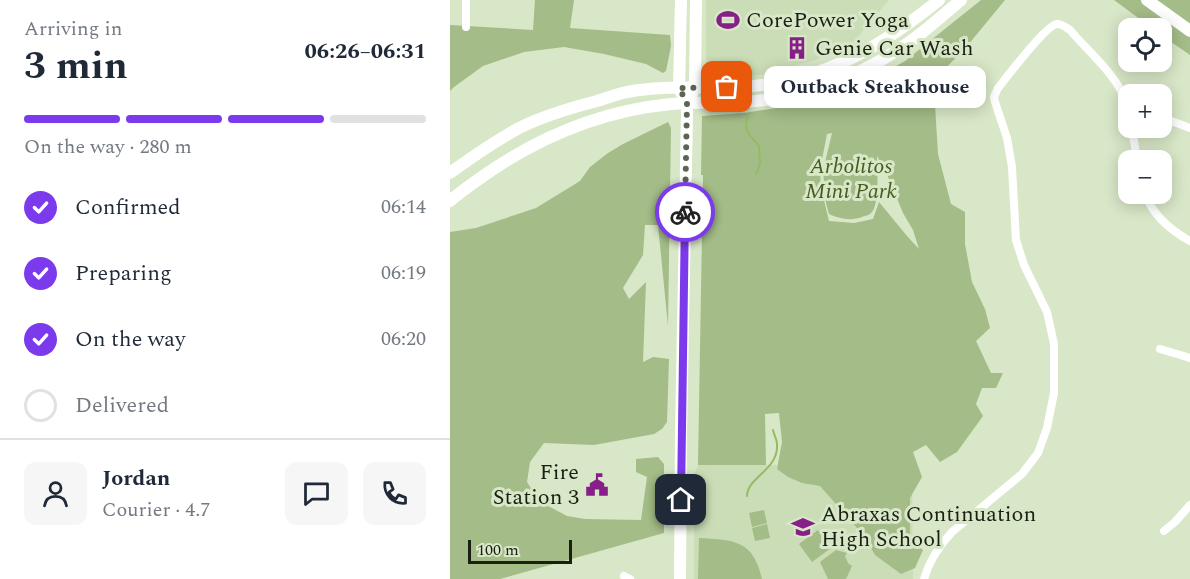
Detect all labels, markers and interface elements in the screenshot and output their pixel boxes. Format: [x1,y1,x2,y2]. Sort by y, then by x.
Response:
place label: CorePower Yoga [746,4,909,37]
sports icon: CorePower Yoga [715,7,741,33]
text: Arriving in [24,14,122,44]
map controls [1118,18,1172,204]
button: locate [1118,18,1172,72]
place label: Genie Car Wash [815,32,973,65]
text: 06:26–06:31 [304,35,426,68]
building icon: Genie Car Wash [784,35,810,61]
text: 3 min [24,37,128,96]
pin [701,61,752,112]
callout: Outback Steakhouse [763,66,985,108]
icon: bag [710,70,743,103]
text: Outback Steakhouse [781,72,969,102]
button: + [1118,84,1172,138]
text: On the way · 280 m [24,132,192,162]
park label: Arbolitos Mini Park [805,150,897,208]
button: − [1118,150,1172,204]
courier [655,182,715,242]
icon: check [24,191,57,224]
text: Confirmed [75,191,181,224]
text: 06:14 [381,192,426,222]
icon: bike [669,196,702,229]
icon: check [24,257,57,290]
text: Preparing [75,257,172,290]
text: 06:19 [381,258,426,288]
icon: check [24,323,57,356]
text: On the way [75,323,186,356]
text: 06:20 [381,324,426,354]
text: Delivered [75,389,169,422]
place label: Fire Station 3 [493,456,579,514]
button: person [24,462,87,525]
text: Jordan [102,462,170,495]
button: chat [285,462,348,525]
button: phone [363,462,426,525]
public building icon: Fire Station 3 [584,472,610,498]
pin [655,474,706,525]
icon: home [664,483,697,516]
text: Courier · 4.7 [102,495,210,525]
place label: Abraxas Continuation High School [821,498,1036,556]
school or university icon: Abraxas Continuation High School [790,514,816,540]
scale bar [468,537,572,564]
text: 100 m [477,538,519,562]

